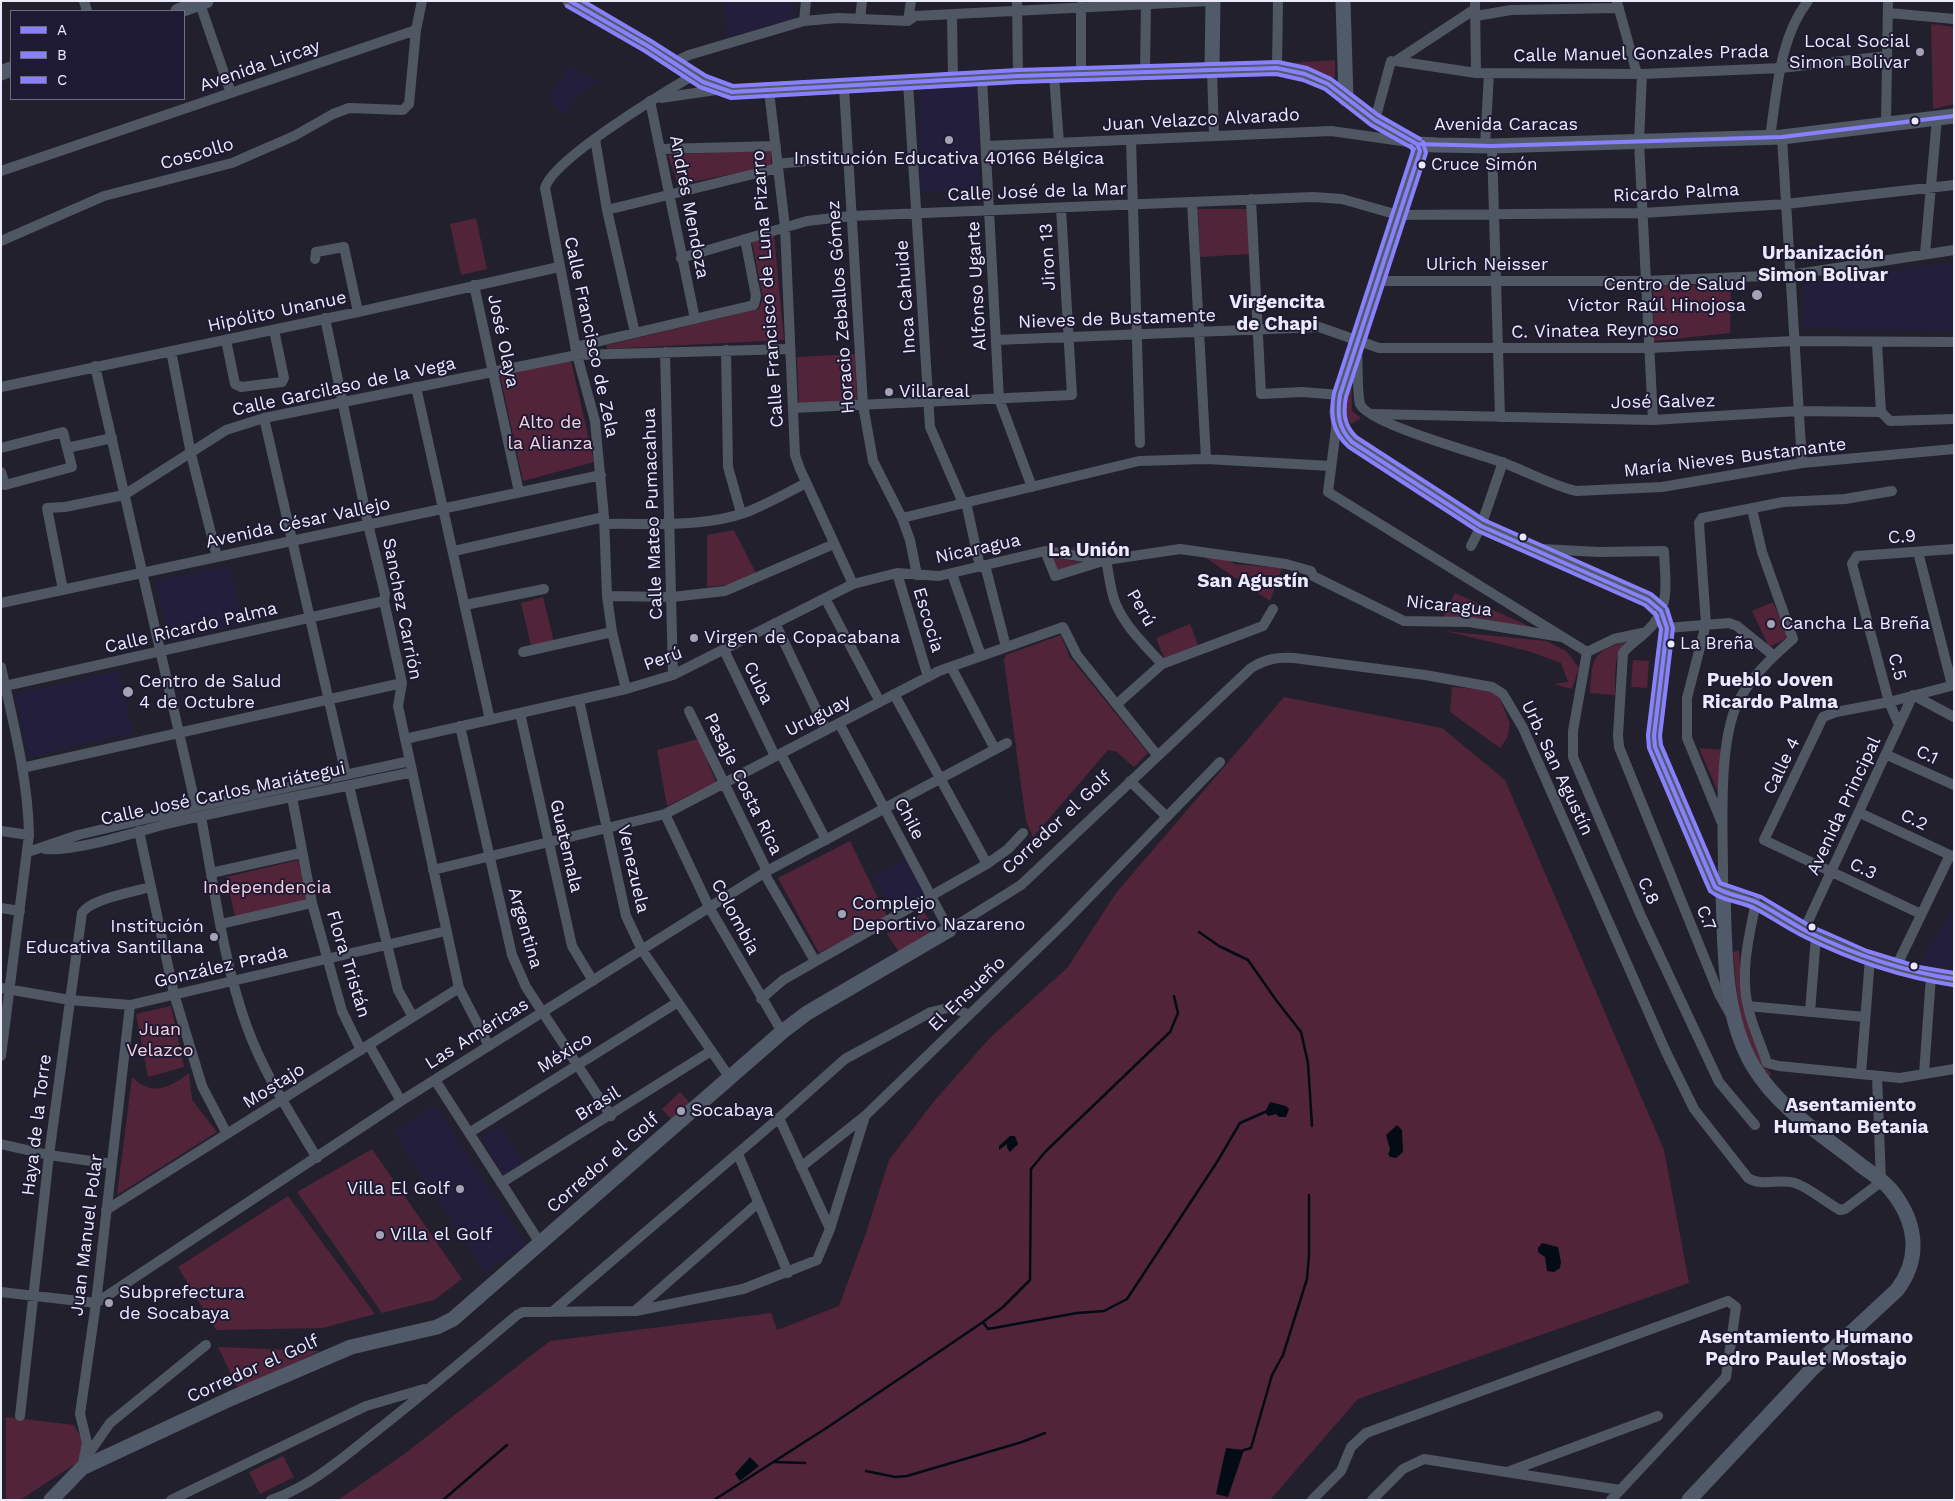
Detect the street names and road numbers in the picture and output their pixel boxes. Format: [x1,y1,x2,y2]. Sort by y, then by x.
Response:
street label: Avenida Lircay [197,35,323,97]
street label: Calle Manuel Gonzales Prada [1513,41,1769,67]
street label: Juan Velazco Alvarado [1102,104,1300,136]
street label: Avenida Caracas [1434,114,1578,136]
street label: Coscollo [158,133,236,175]
street label: Andrés Mendoza [664,133,714,281]
street label: Calle Francisco de Luna Pizarro [748,150,788,428]
street label: Calle José de la Mar [947,178,1127,206]
street label: Ricardo Palma [1612,179,1740,207]
street label: Horacio Zeballos Gómez [823,199,859,415]
street label: Alfonso Ugarte [963,221,991,351]
street label: Jiron 13 [1035,223,1061,291]
street label: Calle Francisco de Zela [559,235,623,439]
street label: Inca Cahuide [891,239,921,355]
street label: Ulrich Neisser [1426,254,1548,276]
street label: Hipólito Unanue [206,287,348,337]
street label: José Olaya [483,292,523,390]
street label: Nieves de Bustamente [1018,305,1216,333]
street label: C. Vinatea Reynoso [1511,319,1679,343]
street label: Calle Garcilaso de la Vega [230,353,458,421]
street label: José Galvez [1611,390,1715,414]
street label: Calle Mateo Pumacahua [639,408,667,620]
street label: María Nieves Bustamante [1623,434,1847,482]
street label: Avenida César Vallejo [204,493,392,553]
street label: C.9 [1887,525,1917,549]
street label: Nicaragua [933,529,1023,569]
street label: Sanchez Carrión [378,536,426,682]
street label: Escocia [908,585,948,655]
street label: Perú [1122,585,1160,631]
street label: Nicaragua [1405,591,1493,621]
street label: Calle Ricardo Palma [103,598,279,658]
street label: Perú [641,642,685,676]
street label: C.5 [1883,651,1911,683]
street label: Cuba [738,658,778,708]
street label: Uruguay [782,690,854,742]
street label: Urb. San Agustín [1516,697,1598,839]
street label: Pasaje Costa Rica [699,709,787,859]
street label: Avenida Principal [1802,733,1886,879]
street label: Calle 4 [1759,734,1805,798]
street label: C.1 [1913,741,1941,769]
street label: Calle José Carlos Mariátegui [99,757,347,831]
street label: Corredor el Golf [998,767,1116,879]
street label: Chile [889,794,929,844]
street label: Guatemala [545,797,587,895]
street label: C.2 [1897,804,1931,836]
street label: Venezuela [612,823,654,915]
street label: C.3 [1846,853,1880,885]
street label: C.8 [1632,874,1664,908]
street label: Colombia [706,875,764,959]
street label: Argentina [503,885,547,971]
street label: C.7 [1691,902,1721,934]
street label: Flora Tristán [321,908,375,1020]
street label: González Prada [152,941,290,993]
street label: El Ensueño [924,952,1010,1036]
street label: Las Américas [421,994,533,1074]
street label: México [534,1028,596,1078]
street label: Haya de la Torre [18,1053,56,1197]
street label: Mostajo [239,1059,309,1113]
street label: Brasil [572,1082,624,1126]
street label: Corredor el Golf [542,1108,664,1218]
street label: Juan Manuel Polar [66,1153,108,1317]
street label: Corredor el Golf [184,1330,322,1408]

